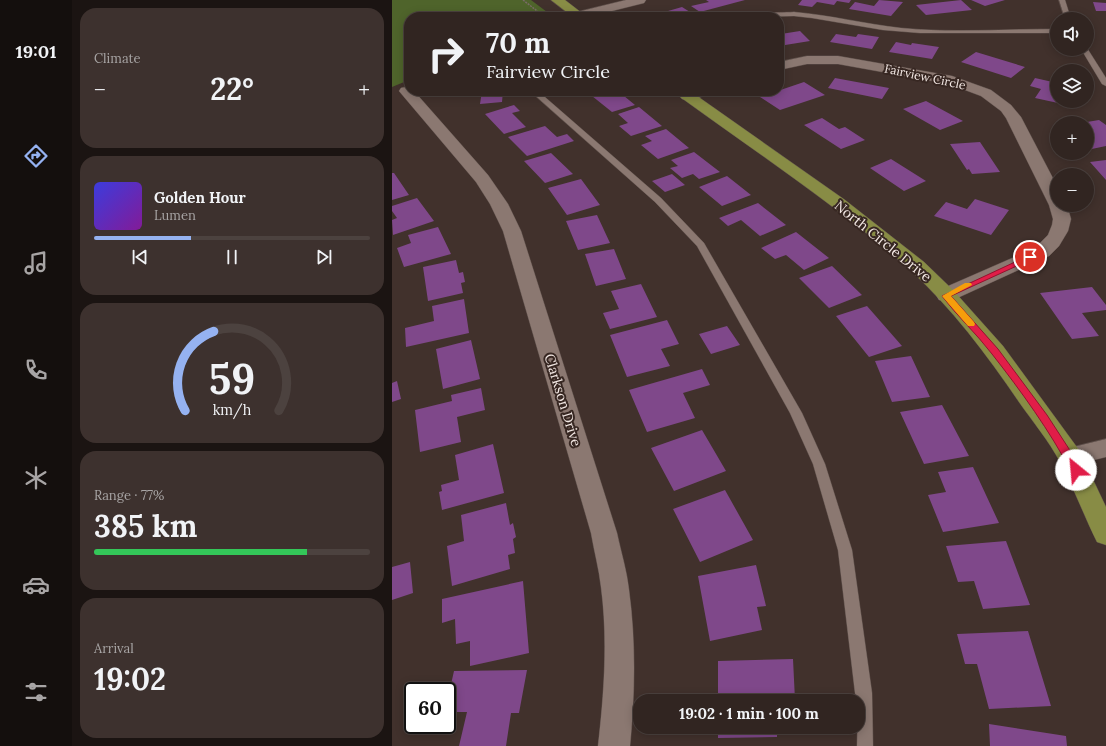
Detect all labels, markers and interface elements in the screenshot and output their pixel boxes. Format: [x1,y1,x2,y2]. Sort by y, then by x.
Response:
map controls [1050,12,1094,212]
button: sound [1050,12,1094,56]
text: 70 m [486,25,550,61]
icon: right [420,28,472,80]
text: 19:01 [16,40,56,63]
text: Climate [94,50,141,67]
text: Fairview Circle [486,60,610,83]
street label: Fairview Circle [883,61,968,93]
button: layers [1050,64,1094,108]
text: 22° [210,70,254,108]
text: − [94,75,106,103]
text: + [358,75,370,103]
button: + [1050,116,1094,160]
icon: directions [22,142,50,170]
button: − [1050,168,1094,212]
text: Golden Hour [154,188,246,207]
street label: North Circle Drive [831,196,935,286]
text: Lumen [154,207,196,224]
pin [1013,240,1047,274]
icon: previous [129,246,151,268]
icon: pause [221,246,243,268]
icon: next [313,246,335,268]
icon: arrive [1019,246,1041,268]
icon: music [22,249,50,277]
street label: Clarkson Drive [540,351,586,449]
text: 59 [209,352,255,405]
icon: phone [22,356,50,384]
text: km/h [213,401,252,420]
position arrow [1055,449,1097,491]
icon: climate [22,464,50,492]
text: Range · 77% [94,487,164,504]
text: 385 km [94,507,197,545]
icon: car [22,571,50,599]
text: Arrival [94,640,134,657]
text: 19:02 [94,660,166,698]
icon: filters [22,678,50,706]
speed limit sign: 60 [404,682,456,734]
text: 19:02 · 1 min · 100 m [679,704,819,723]

